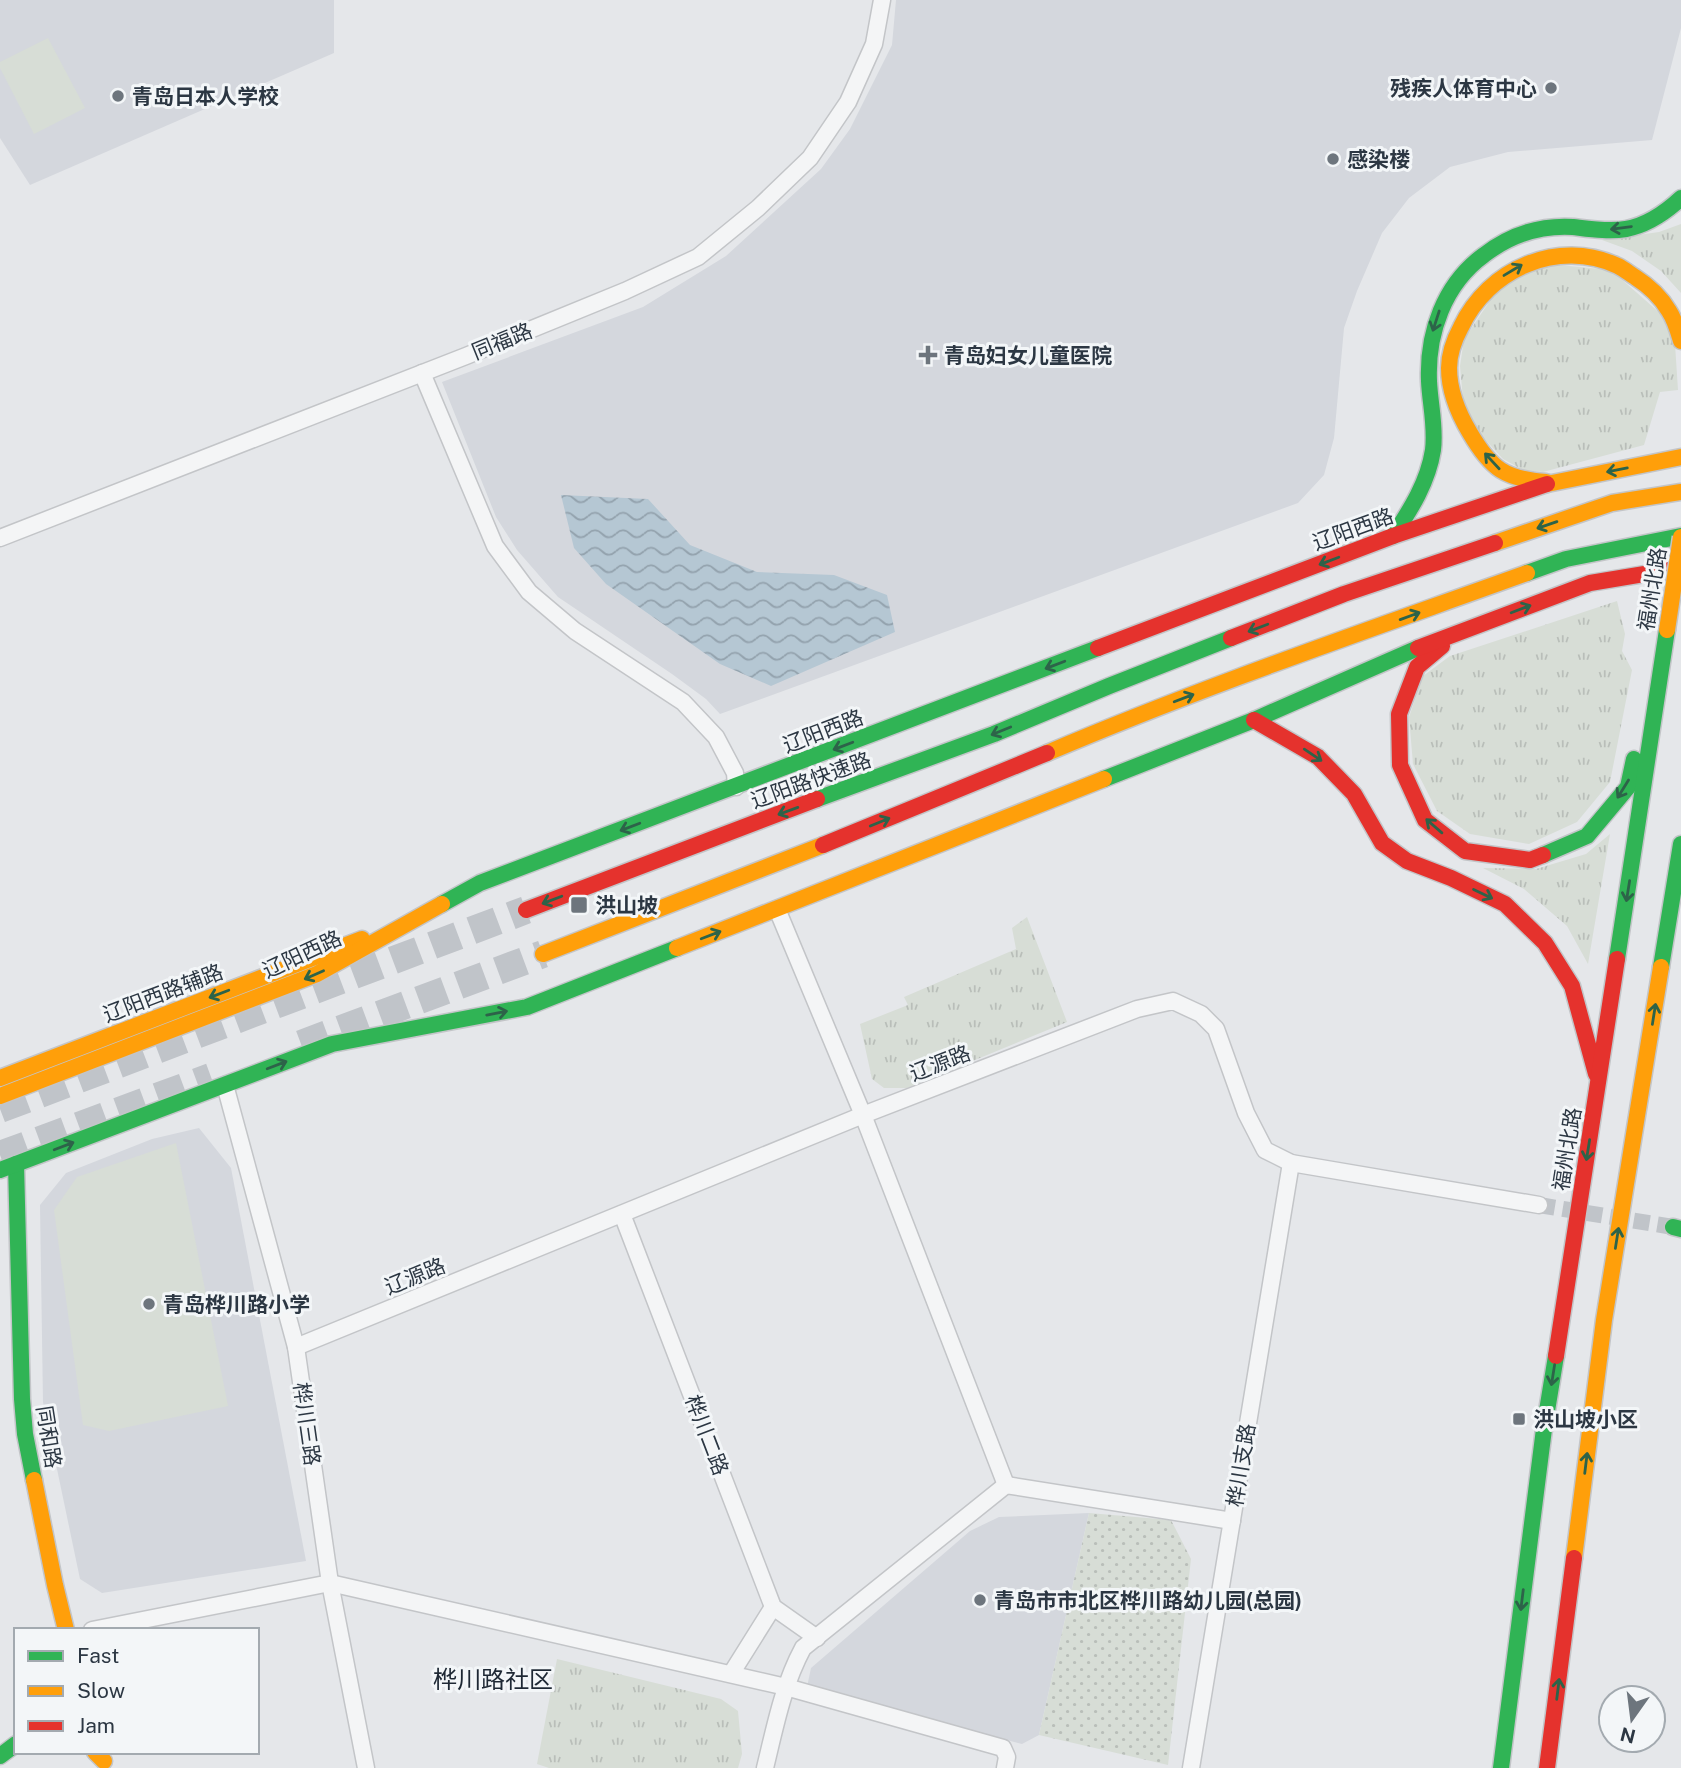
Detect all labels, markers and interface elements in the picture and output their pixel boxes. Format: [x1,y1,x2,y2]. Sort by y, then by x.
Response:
place label: 残疾人体育中心 [1390,76,1537,101]
marker: 残疾人体育中心 [1543,80,1559,96]
place label: 青岛日本人学校 [132,84,279,109]
marker: 青岛日本人学校 [110,88,126,104]
place label: 感染楼 [1347,147,1410,172]
marker: 感染楼 [1325,151,1341,167]
one-way arrow [1610,222,1633,235]
one-way arrow [1502,263,1522,277]
one-way arrow [1429,310,1441,332]
street label: 同福路 [468,318,536,364]
place label: 青岛妇女儿童医院 [944,343,1112,368]
marker: 青岛妇女儿童医院 [918,345,938,365]
one-way arrow [1484,452,1500,470]
one-way arrow [1606,463,1629,477]
street label: 辽阳西路 [1309,503,1397,555]
one-way arrow [1537,520,1559,532]
street label: 福州北路 [1633,546,1671,632]
one-way arrow [1319,555,1341,568]
one-way arrow [1509,602,1531,615]
one-way arrow [1398,609,1420,621]
one-way arrow [1247,623,1269,636]
one-way arrow [1045,659,1066,672]
one-way arrow [1172,691,1194,703]
street label: 辽阳西路 [779,704,867,758]
one-way arrow [991,726,1012,739]
one-way arrow [832,741,854,754]
street label: 辽阳路快速路 [748,747,874,813]
one-way arrow [1302,748,1322,762]
one-way arrow [1616,779,1630,799]
one-way arrow [777,805,799,818]
one-way arrow [869,815,890,828]
one-way arrow [1425,818,1443,834]
one-way arrow [620,822,641,834]
one-way arrow [1621,879,1634,902]
one-way arrow [1472,888,1494,901]
place label: 洪山坡 [595,893,658,918]
one-way arrow [542,895,564,907]
marker: 洪山坡 [569,895,589,915]
street label: 辽阳西路 [259,925,345,983]
one-way arrow [699,928,721,941]
street label: 辽阳西路辅路 [100,959,226,1027]
one-way arrow [303,969,325,982]
one-way arrow [208,989,230,1002]
one-way arrow [1648,1003,1661,1026]
one-way arrow [485,1006,508,1019]
street label: 辽源路 [906,1040,974,1086]
one-way arrow [265,1058,287,1071]
street label: 福州北路 [1548,1106,1586,1192]
one-way arrow [1582,1138,1595,1161]
one-way arrow [52,1139,74,1151]
one-way arrow [1611,1227,1624,1250]
street label: 辽源路 [381,1253,449,1299]
place label: 青岛桦川路小学 [163,1292,310,1317]
marker: 青岛桦川路小学 [141,1296,157,1312]
one-way arrow [1546,1363,1559,1386]
street label: 桦川三路 [289,1381,325,1467]
street label: 桦川二路 [680,1391,734,1479]
street label: 同和路 [32,1404,66,1470]
place label: 洪山坡小区 [1533,1407,1638,1432]
marker: 洪山坡小区 [1511,1411,1527,1427]
street label: 桦川支路 [1222,1422,1260,1508]
one-way arrow [1580,1453,1593,1475]
place label: 青岛市市北区桦川路幼儿园(总园) [994,1588,1302,1613]
one-way arrow [1516,1588,1529,1611]
marker: 青岛市市北区桦川路幼儿园(总园) [972,1592,988,1608]
legend [14,1628,259,1754]
text: Fast [77,1643,119,1668]
district label: 桦川路社区 [433,1665,553,1693]
text: Slow [77,1678,125,1703]
one-way arrow [1551,1678,1564,1701]
north arrow [1597,1684,1667,1754]
text: Jam [77,1713,115,1738]
text: N [1618,1723,1638,1748]

